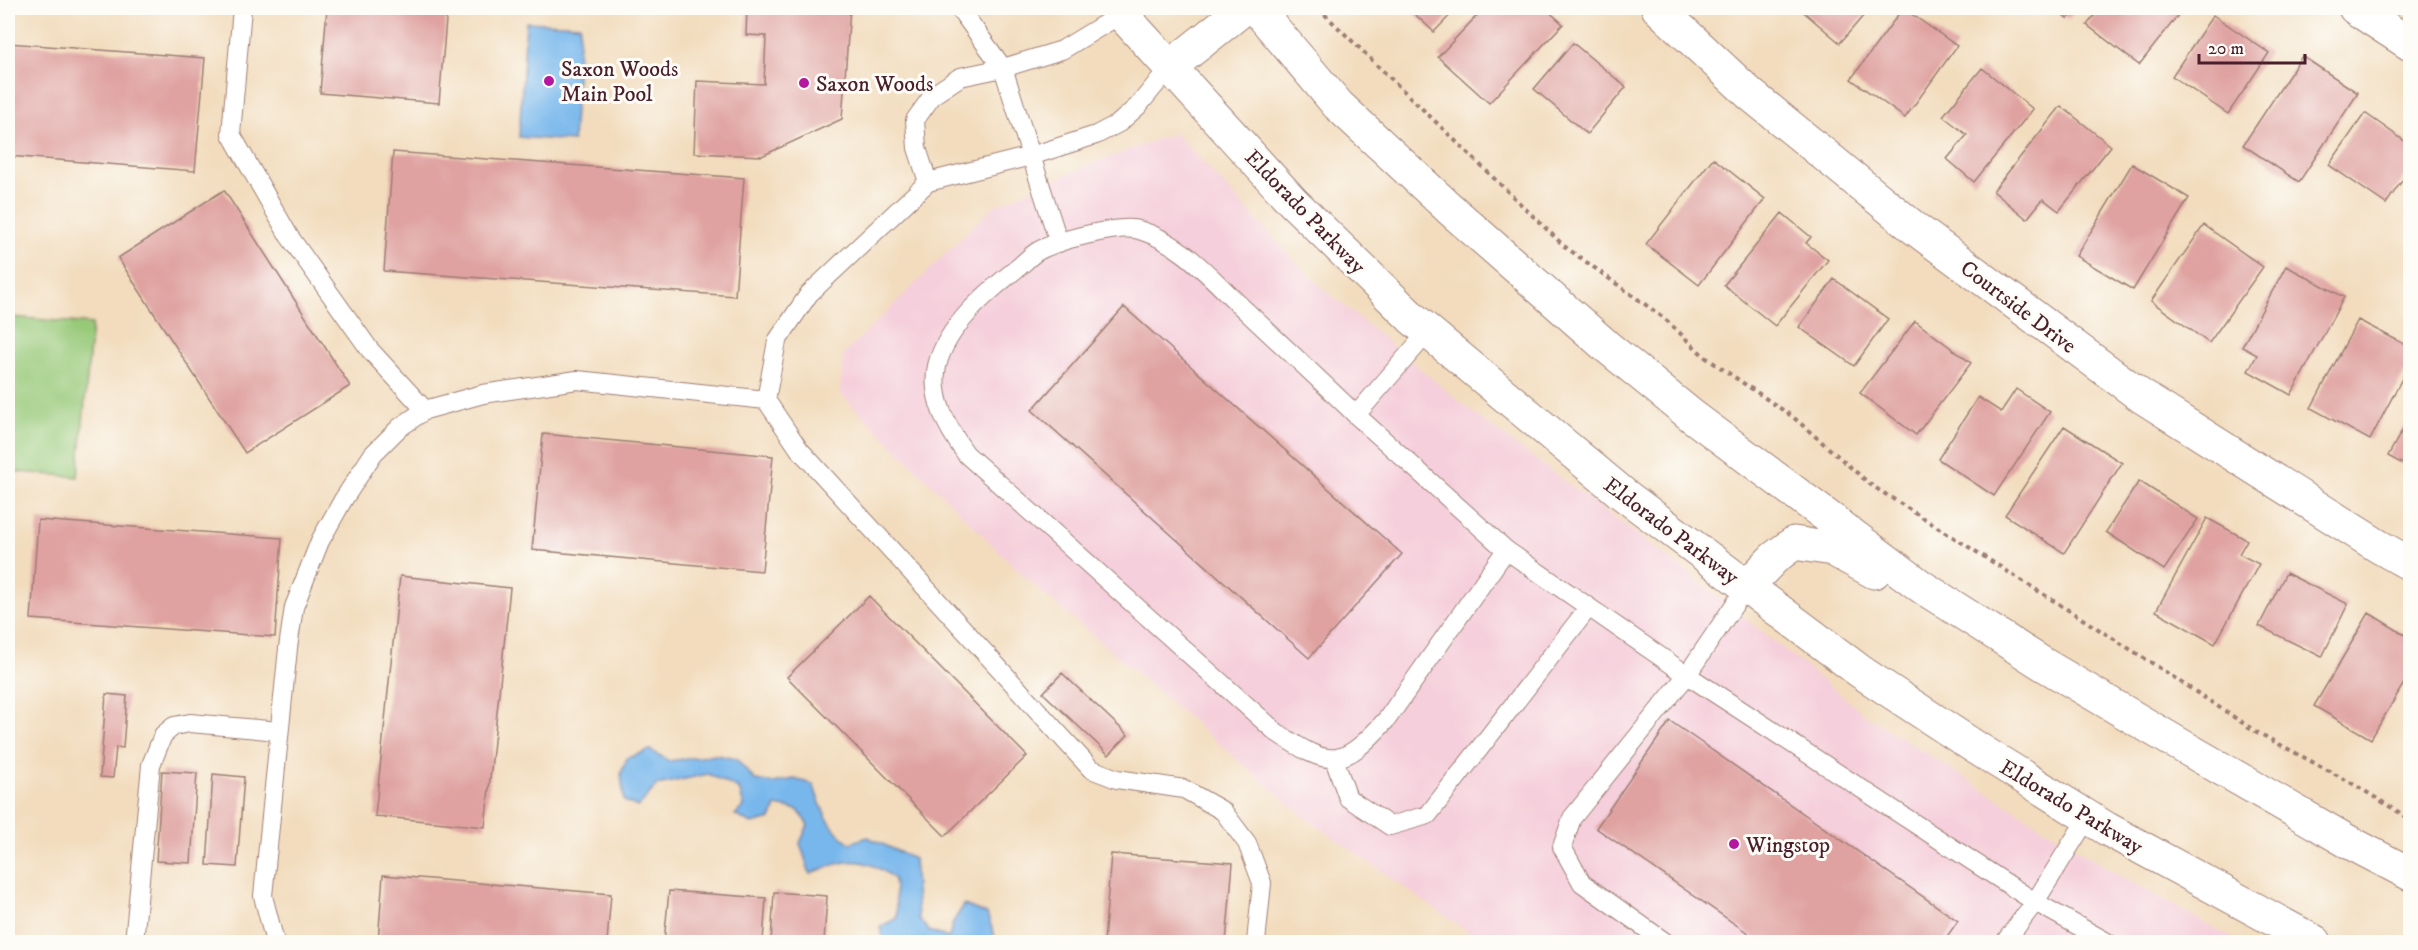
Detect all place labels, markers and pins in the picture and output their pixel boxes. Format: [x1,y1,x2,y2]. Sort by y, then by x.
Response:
place label: Saxon Woods Main Pool [561,56,678,108]
place label: Saxon Woods [816,71,933,98]
marker: Saxon Woods Main Pool [542,74,556,88]
marker: Saxon Woods [797,76,811,90]
place label: Wingstop [1745,832,1830,859]
marker: Wingstop [1727,837,1741,851]

